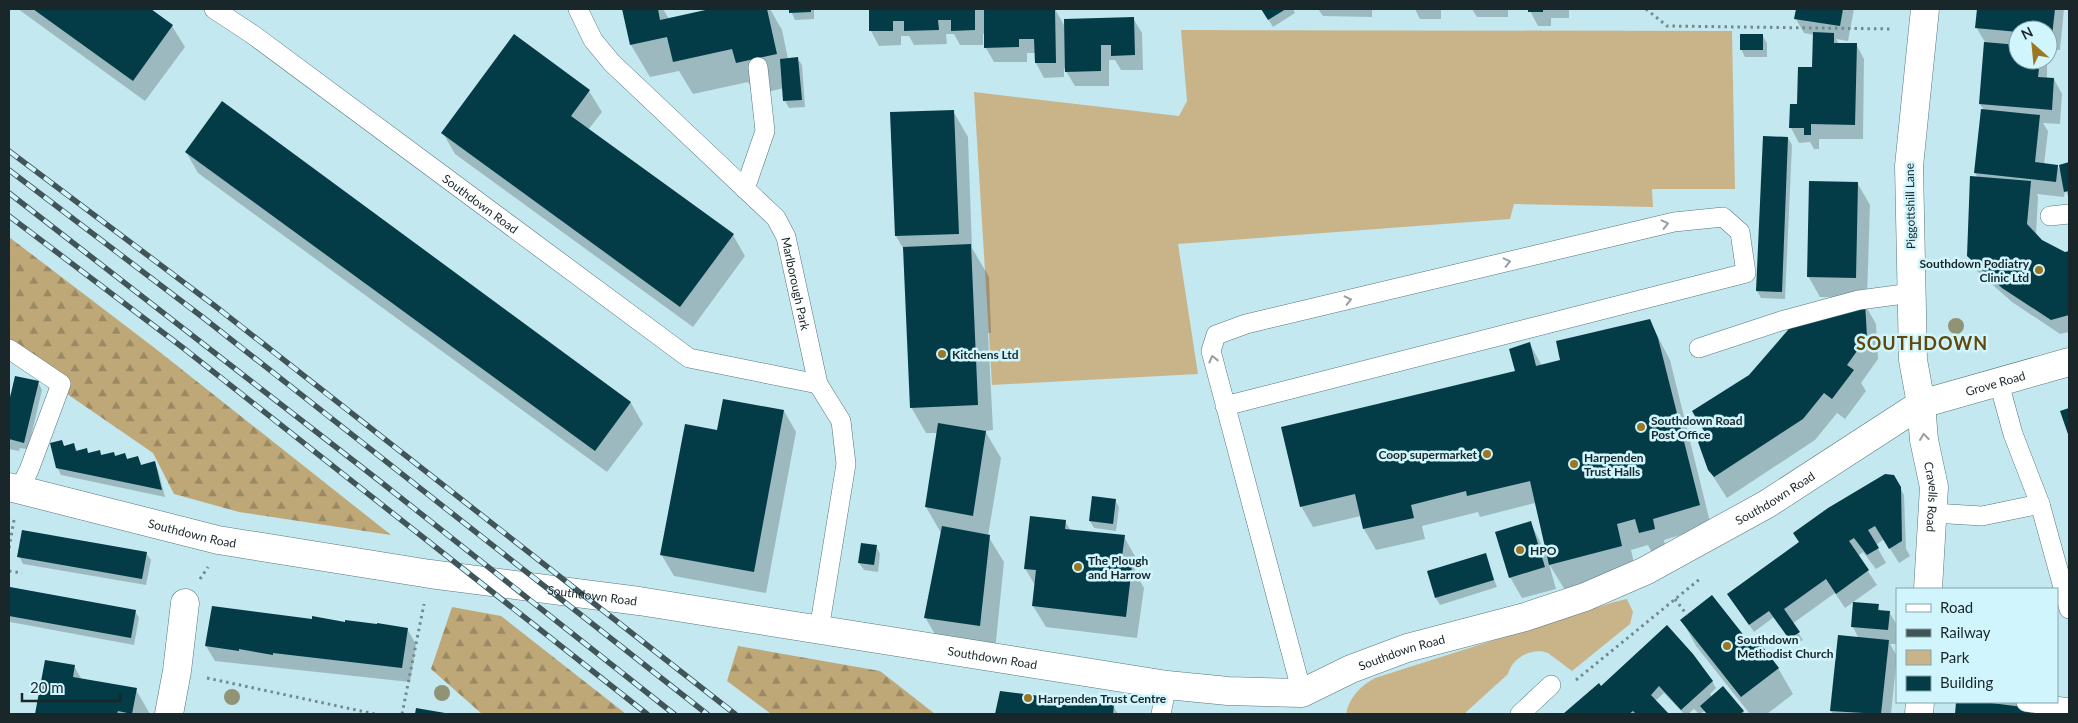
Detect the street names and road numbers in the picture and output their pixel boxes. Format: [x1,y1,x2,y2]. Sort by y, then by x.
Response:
street label: Piggottshill Lane [1902,163,1918,249]
street label: Southdown Road [440,171,521,236]
street label: Marlborough Park [779,236,814,332]
street label: Grove Road [1964,367,2027,399]
street label: Cravells Road [1921,460,1942,533]
street label: Southdown Road [1732,468,1817,528]
street label: Southdown Road [147,515,238,550]
street label: Southdown Road [547,582,638,608]
street label: Southdown Road [1356,631,1446,673]
street label: Southdown Road [947,643,1038,672]

